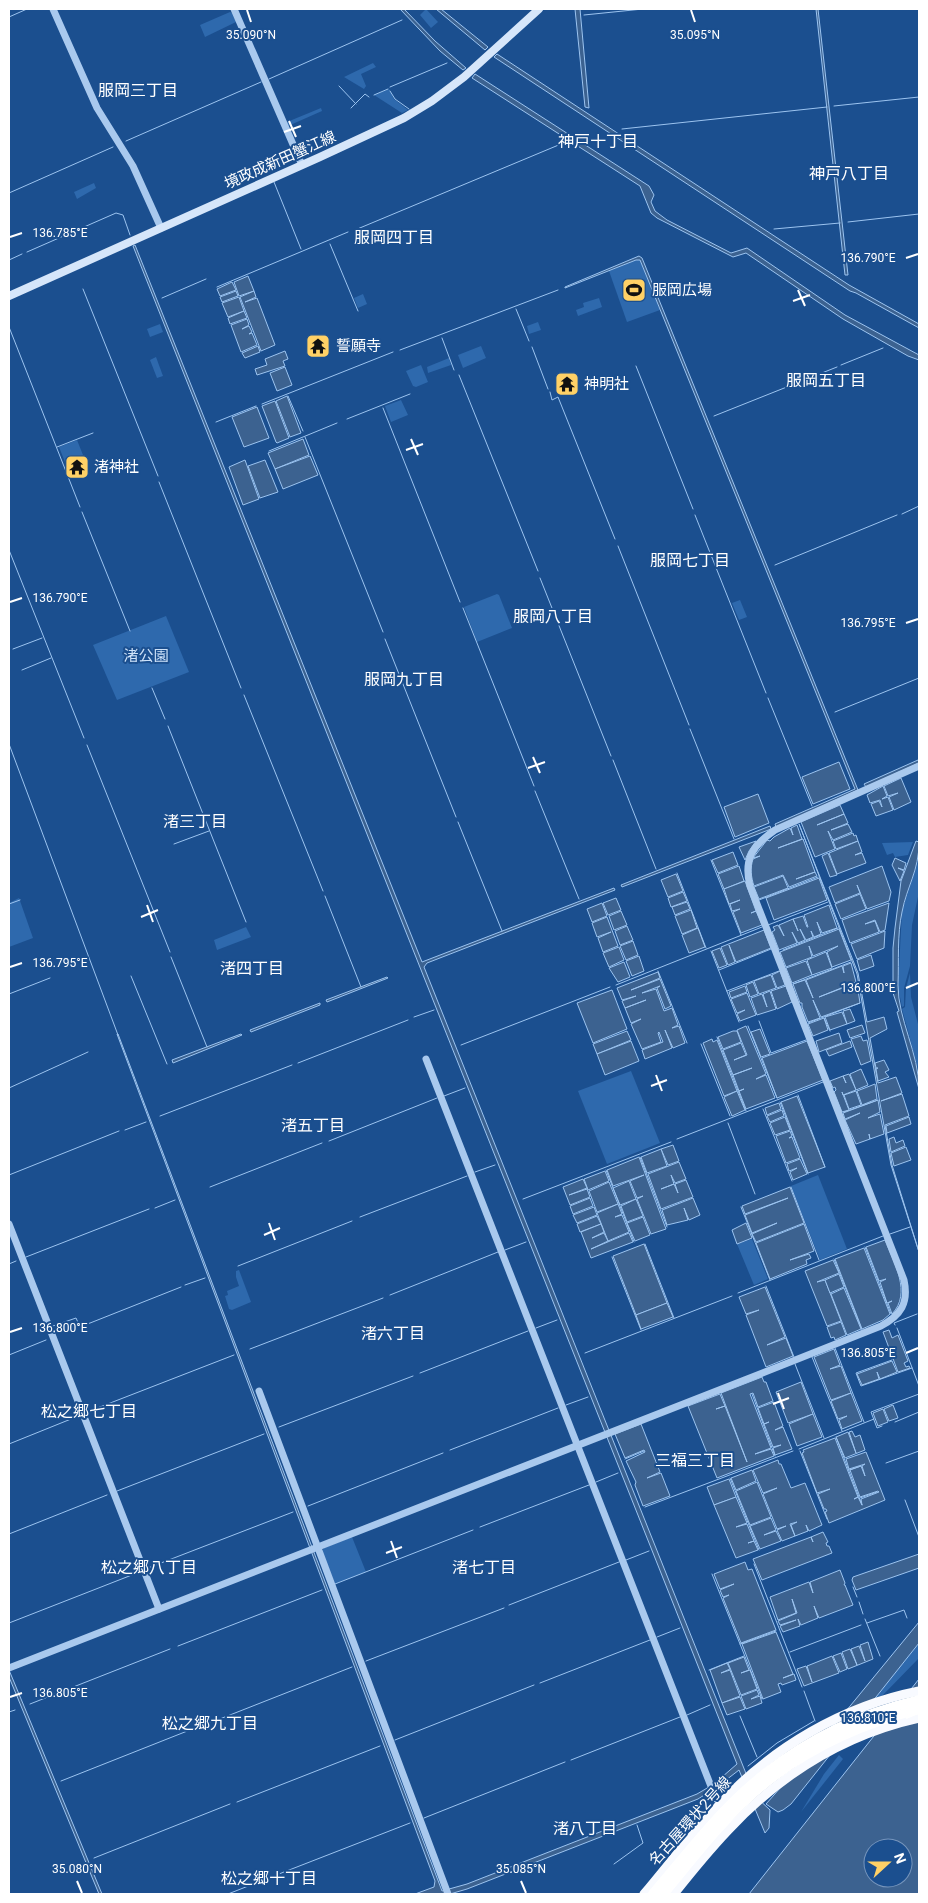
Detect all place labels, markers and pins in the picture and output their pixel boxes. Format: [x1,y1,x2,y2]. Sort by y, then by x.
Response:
sports icon: 服岡広場 [621,277,647,303]
place label: 服岡広場 [652,281,712,299]
temple icon: 誓願寺 [305,333,331,359]
place label: 誓願寺 [336,337,381,355]
temple icon: 神明社 [554,371,580,397]
place label: 神明社 [584,375,629,393]
temple icon: 渚神社 [64,454,90,480]
place label: 渚神社 [94,458,139,476]

